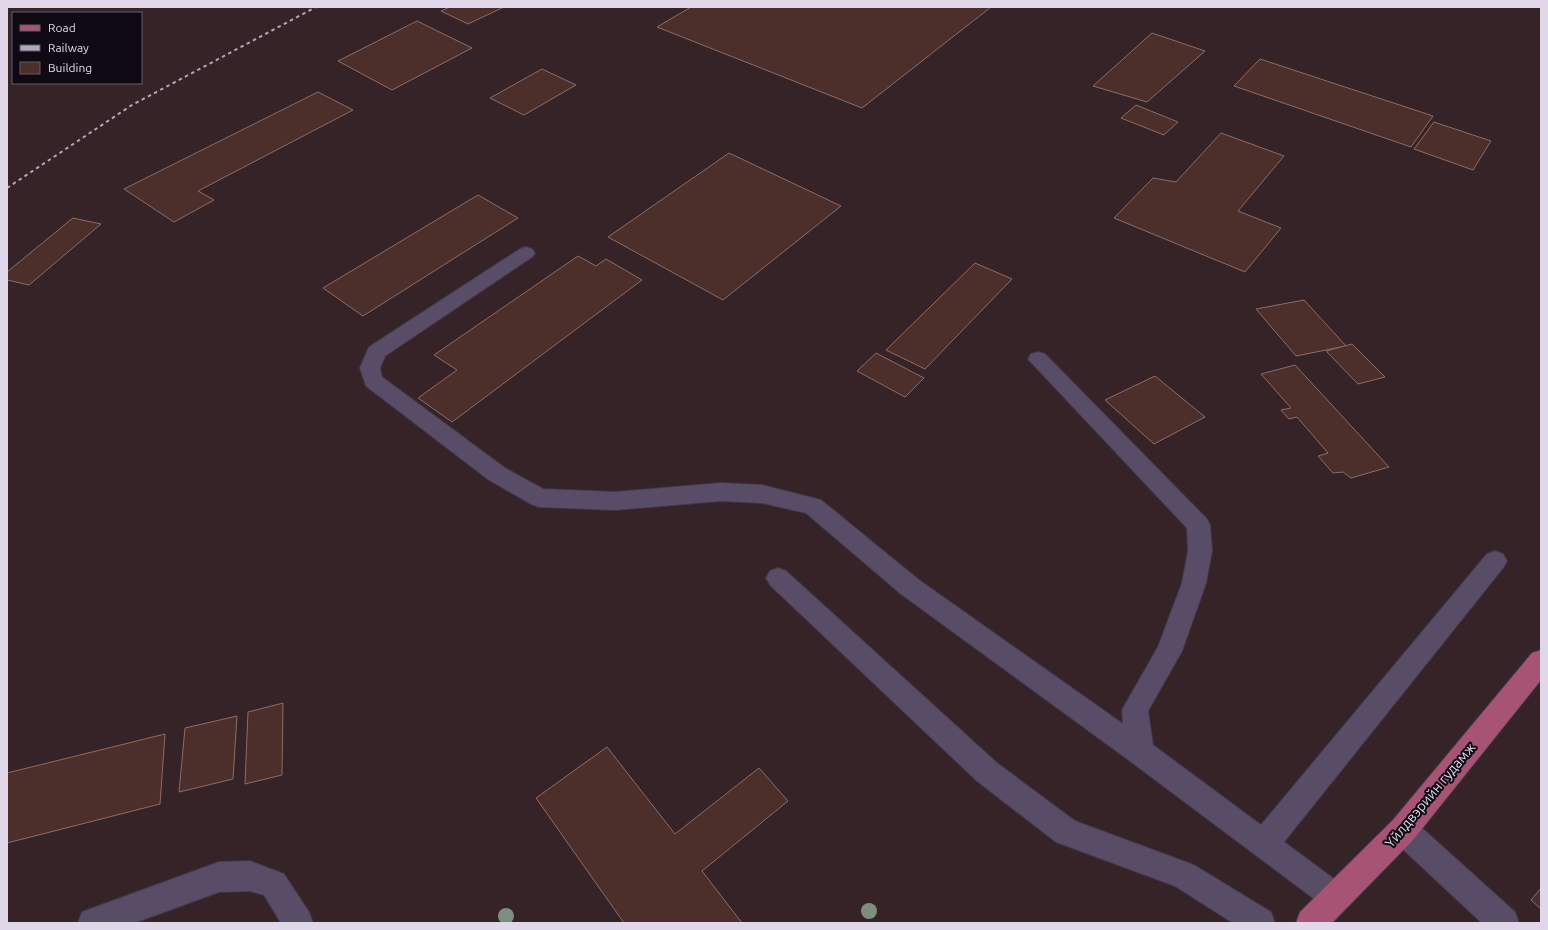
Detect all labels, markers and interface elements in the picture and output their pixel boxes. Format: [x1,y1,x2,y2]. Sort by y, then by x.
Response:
legend [12,12,142,84]
text: Road [48,21,76,34]
text: Railway [48,41,89,54]
text: Building [48,61,92,74]
street label: Yйлдвэрийн гудамж [1381,739,1479,851]

